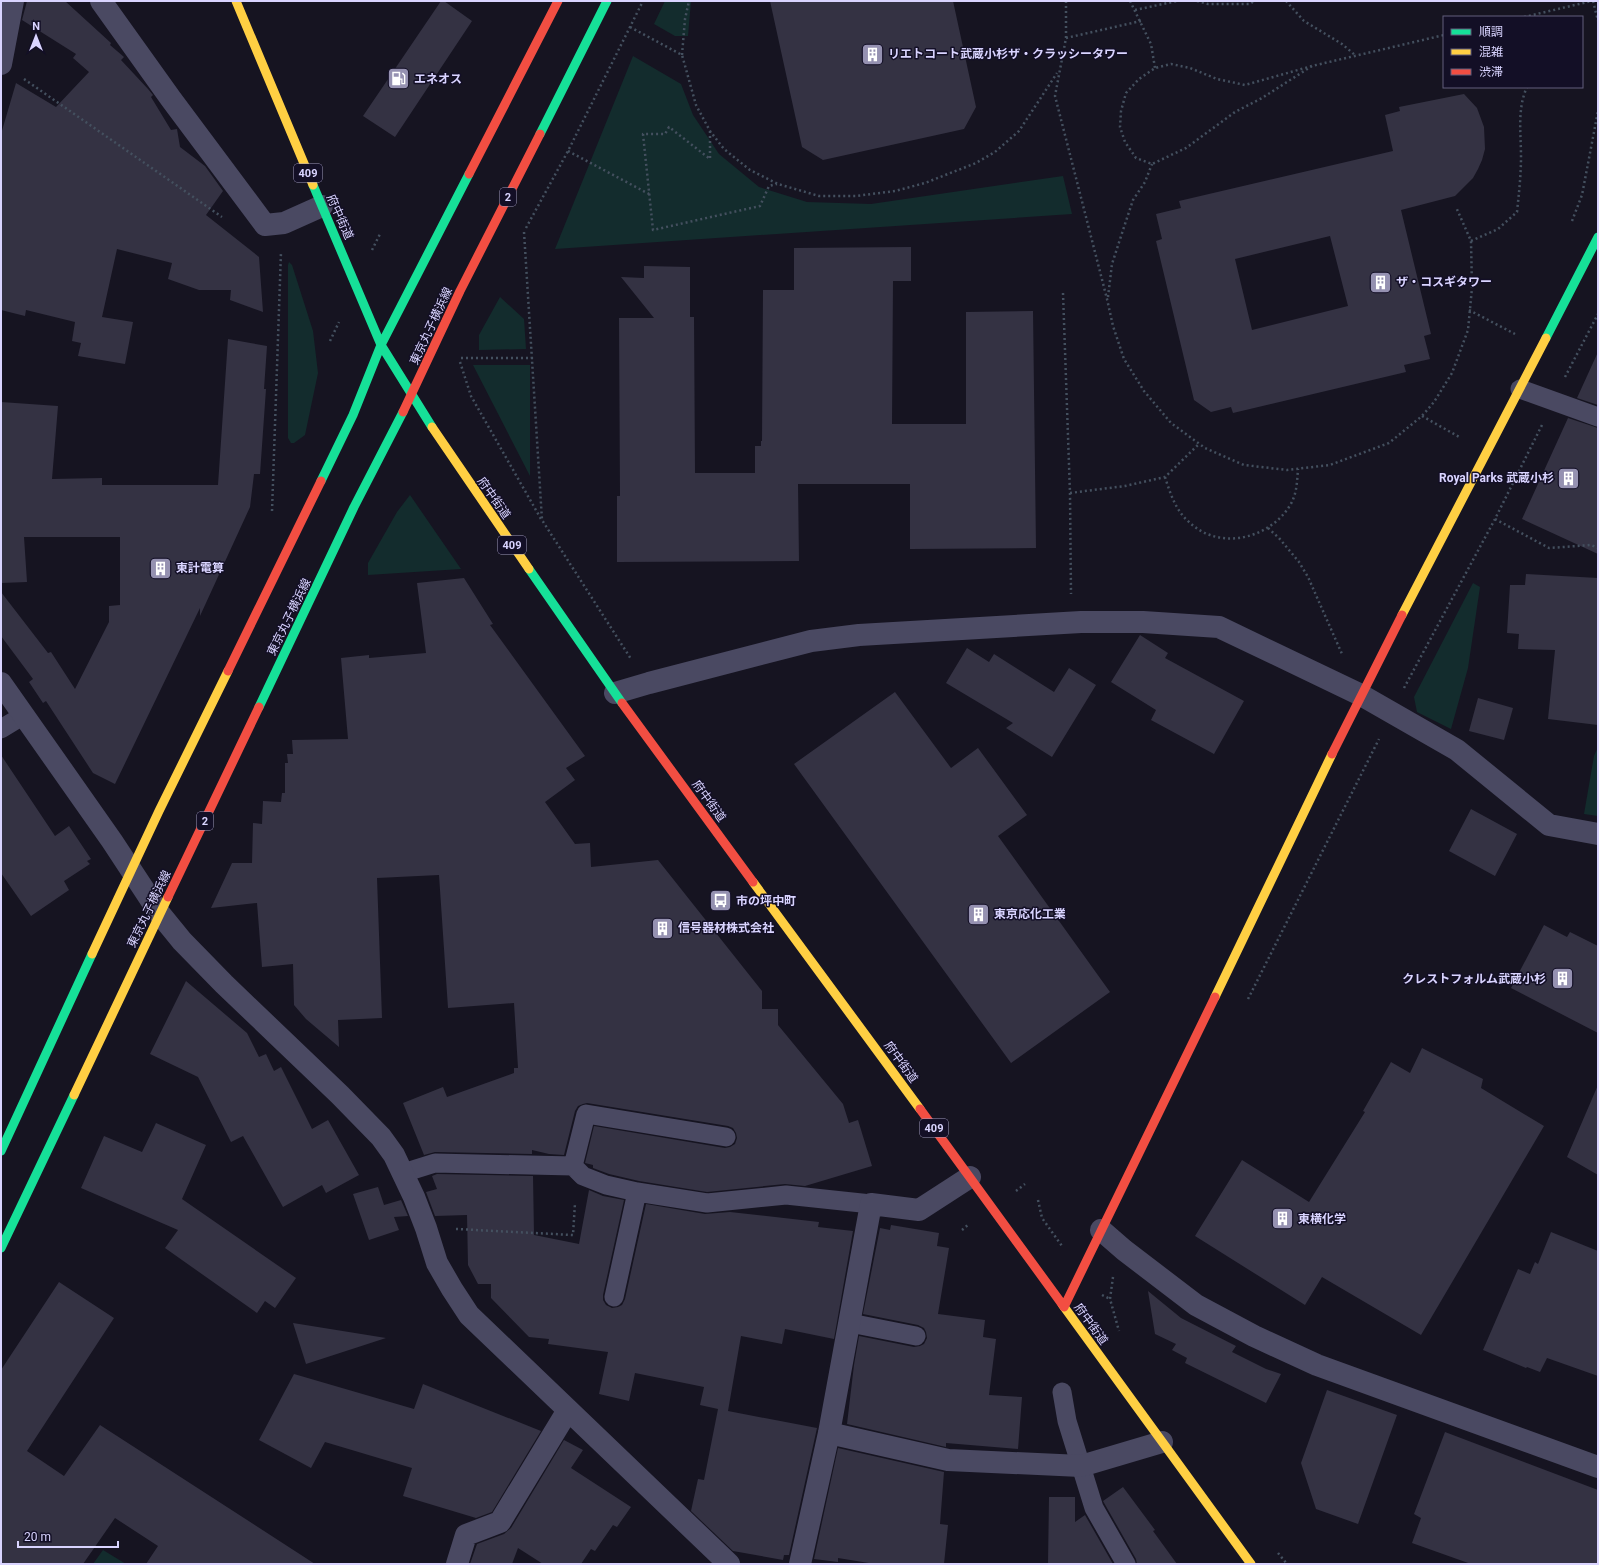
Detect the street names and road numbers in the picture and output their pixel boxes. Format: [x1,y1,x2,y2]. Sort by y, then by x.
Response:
road number: 409 [294,164,322,182]
road number: 2 [500,188,516,206]
street label: 府中街道 [324,192,356,242]
street label: 東京丸子横浜線 [407,285,455,367]
street label: 府中街道 [474,474,514,522]
road number: 409 [498,536,526,554]
street label: 東京丸子横浜線 [264,576,314,658]
street label: 府中街道 [689,777,729,825]
road number: 2 [197,812,213,830]
street label: 東京丸子横浜線 [124,868,174,950]
street label: 府中街道 [881,1038,921,1086]
road number: 409 [920,1119,948,1137]
street label: 府中街道 [1071,1300,1111,1348]

